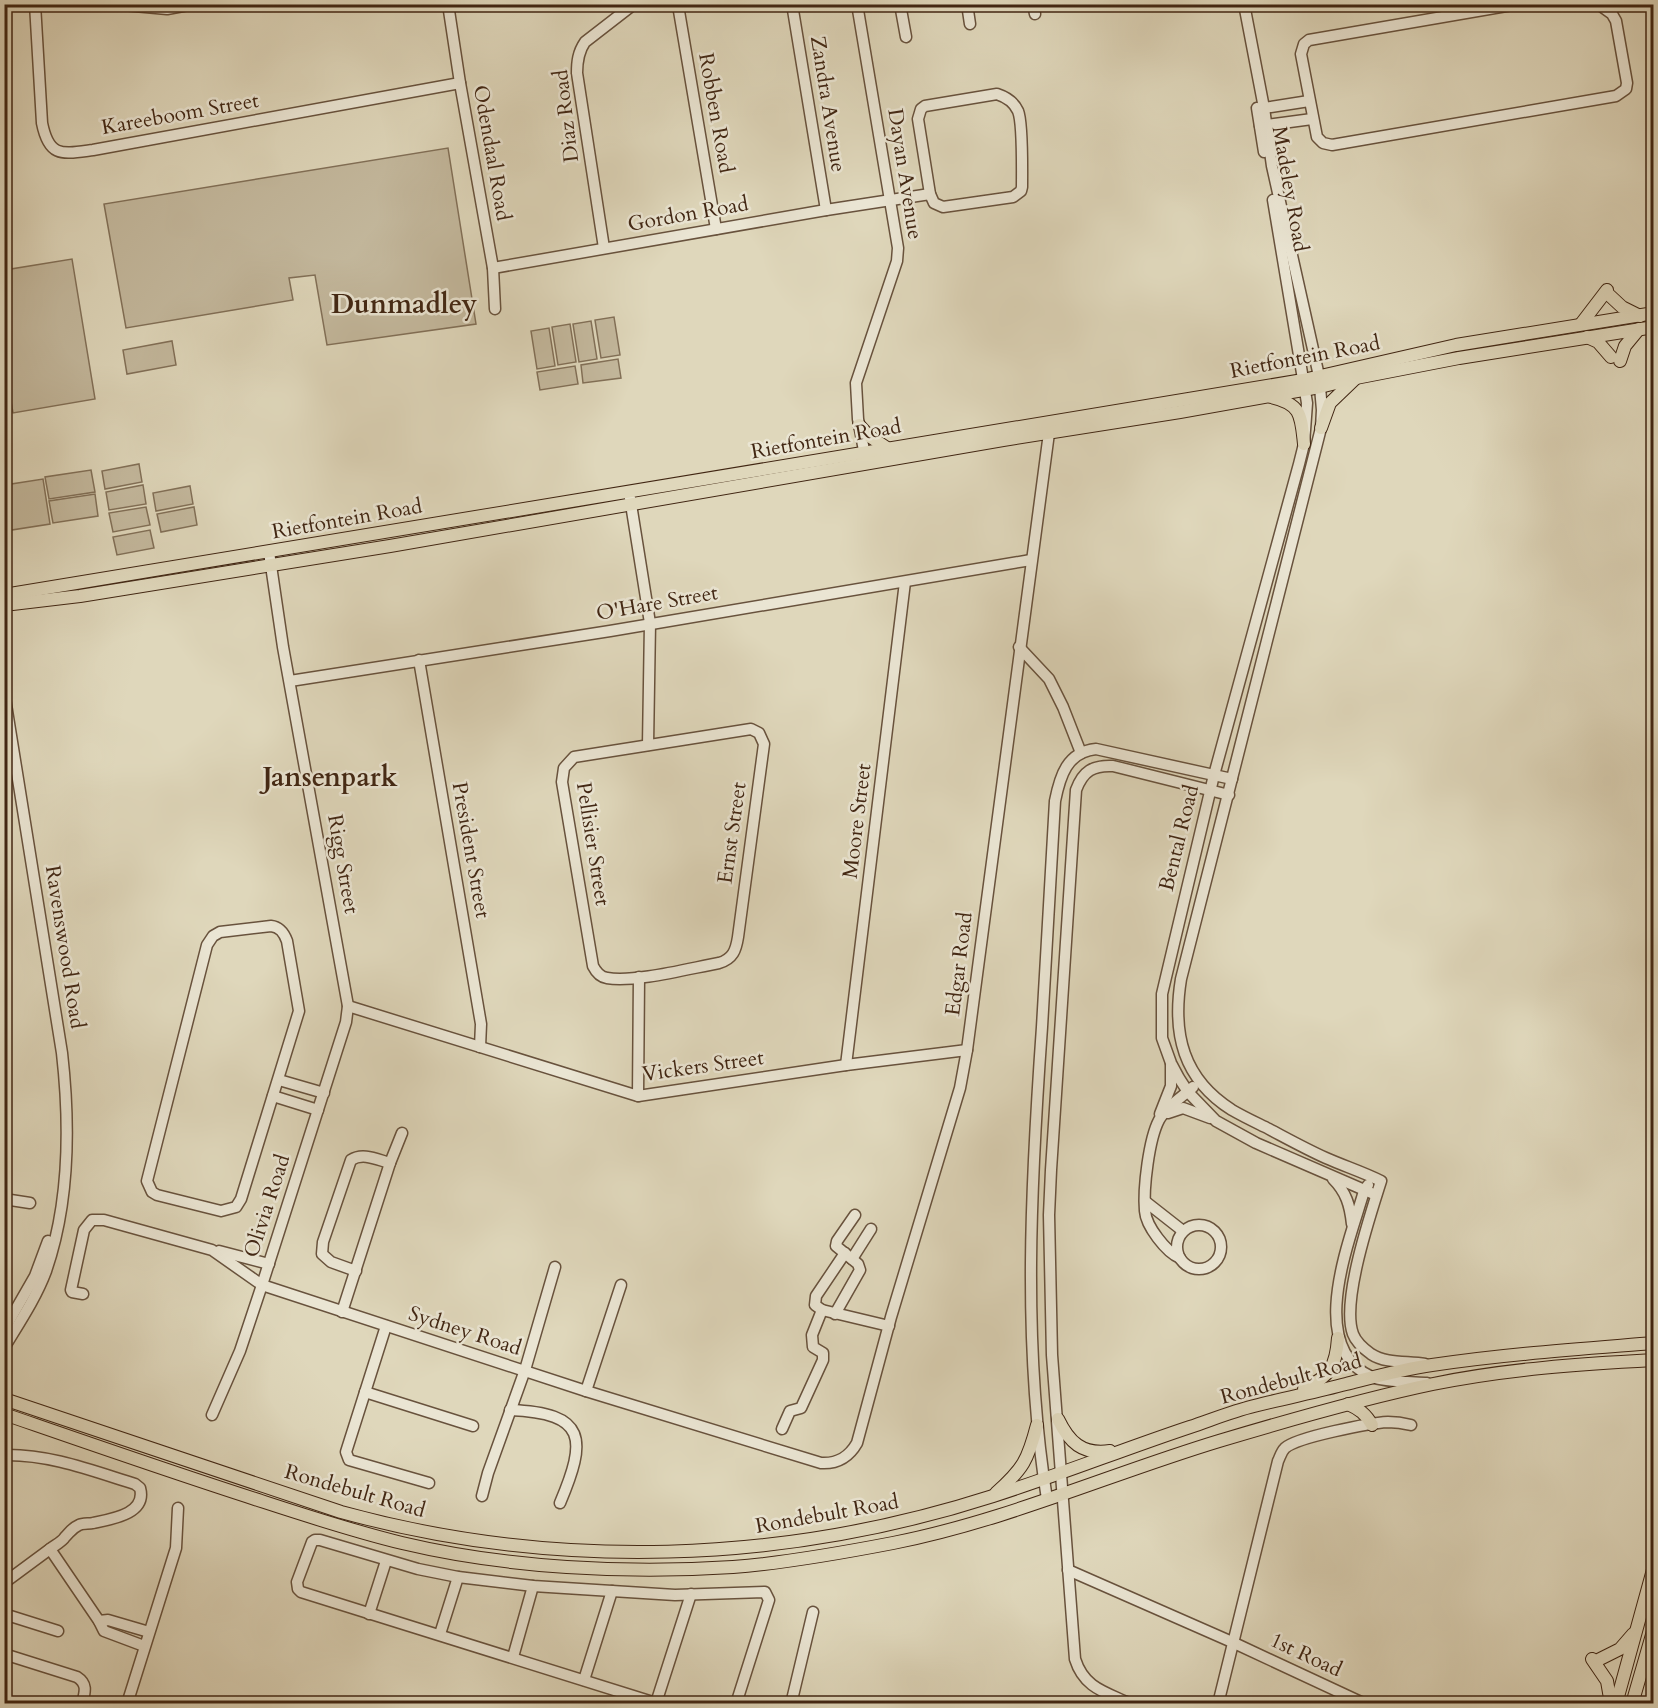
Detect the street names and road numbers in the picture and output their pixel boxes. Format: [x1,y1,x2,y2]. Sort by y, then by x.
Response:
street label: Zandra Avenue [803,34,853,174]
street label: Robben Road [691,51,741,175]
street label: Diaz Road [546,68,586,164]
street label: Odendaal Road [466,83,518,223]
street label: Kareeboom Street [99,86,261,142]
street label: Dayan Avenue [880,107,930,241]
street label: Madeley Road [1265,124,1315,254]
street label: Gordon Road [625,189,751,239]
street label: Rietfontein Road [1228,328,1382,386]
street label: Rietfontein Road [749,412,903,466]
street label: Rietfontein Road [270,492,424,546]
street label: O'Hare Street [594,578,720,628]
street label: Moore Street [836,761,878,880]
street label: President Street [445,780,497,921]
street label: Pellisier Street [569,780,617,908]
street label: Ernst Street [711,780,754,886]
street label: Bental Road [1152,782,1206,894]
street label: Rigg Street [320,812,366,916]
street label: Ravenswood Road [38,863,92,1031]
street label: Edgar Road [938,910,980,1018]
street label: Vickers Street [640,1043,766,1089]
street label: Olivia Road [237,1151,297,1261]
street label: Sydney Road [405,1299,525,1363]
street label: Rondebult Road [1217,1346,1365,1412]
street label: Rondebult Road [281,1457,429,1525]
street label: Rondebult Road [753,1487,901,1541]
street label: 1st Road [1265,1626,1347,1684]

